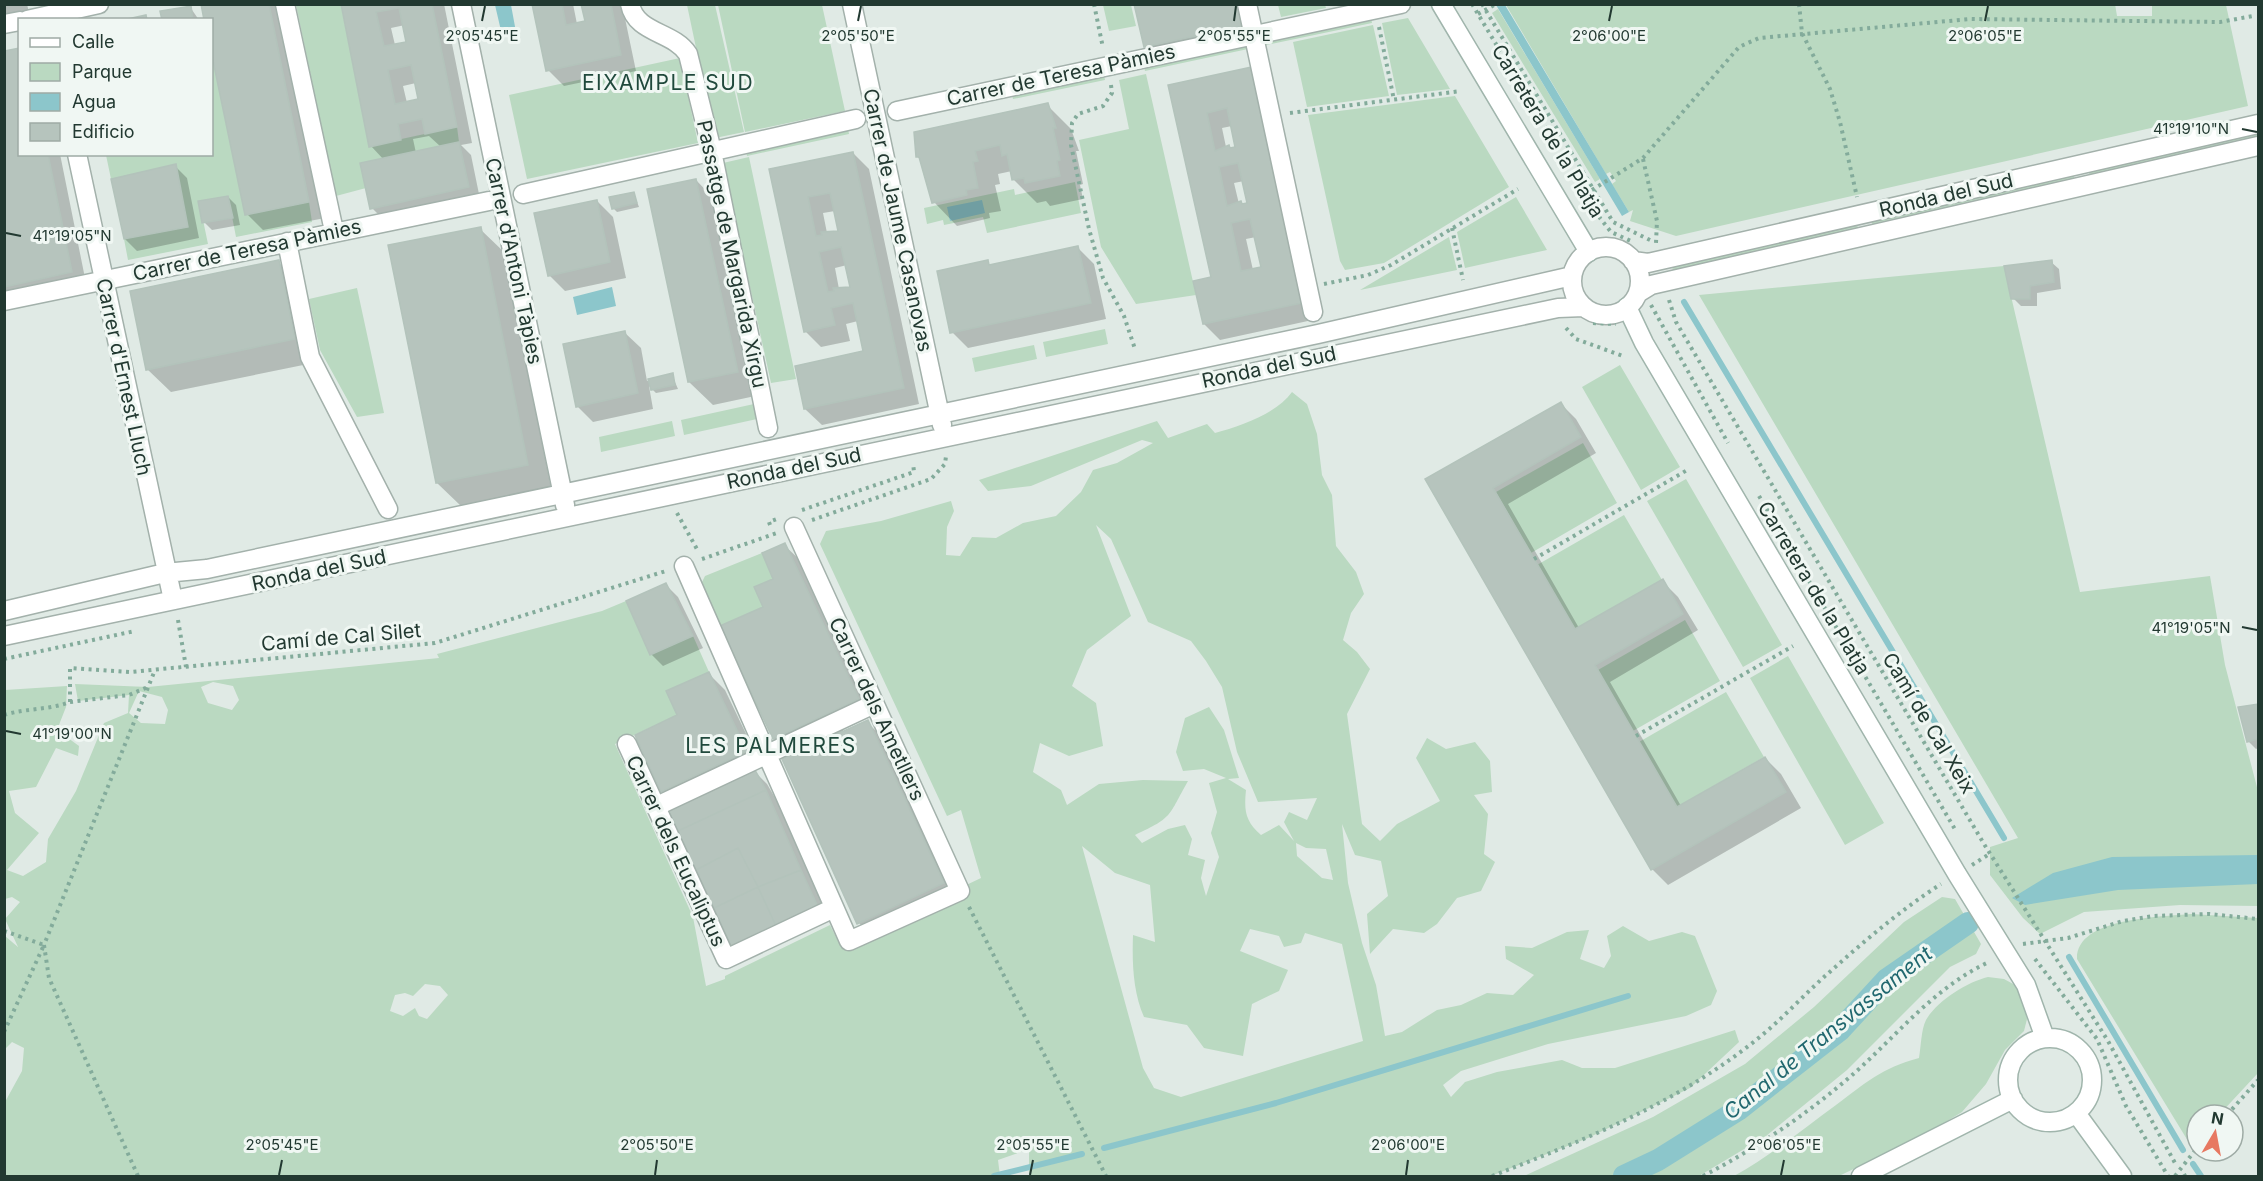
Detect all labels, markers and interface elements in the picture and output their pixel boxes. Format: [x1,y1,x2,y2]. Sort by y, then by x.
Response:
legend [18,18,213,156]
text: 2°05'45"E [446,26,518,45]
text: 2°05'50"E [821,26,895,45]
text: 2°05'55"E [1197,26,1271,45]
text: 2°06'00"E [1572,26,1646,45]
text: 2°06'05"E [1948,26,2022,45]
text: Calle [72,31,114,52]
street label: Carrer de Teresa Pàmies [945,39,1177,111]
street label: Carretera de la Platja [1487,40,1609,222]
text: Parque [72,61,132,82]
district label: EIXAMPLE SUD [582,70,754,95]
street label: Carrer de Jaume Casanovas [858,86,938,354]
text: Agua [72,91,116,112]
street label: Passatge de Margarida Xirgu [692,118,772,390]
text: 41°19'10"N [2153,119,2229,138]
text: Edificio [72,121,135,142]
street label: Carrer d'Antoni Tàpies [480,156,548,366]
street label: Ronda del Sud [1877,168,2015,222]
street label: Carrer de Teresa Pàmies [131,214,363,286]
text: 41°19'05"N [32,226,112,245]
street label: Carrer d'Ernest Lluch [91,276,157,478]
street label: Ronda del Sud [1200,341,1338,393]
street label: Ronda del Sud [725,442,863,494]
street label: Carretera de la Platja [1753,497,1875,679]
street label: Ronda del Sud [250,544,388,596]
street label: Carrer dels Ametllers [824,613,930,805]
street label: Camí de Cal Silet [260,618,422,656]
text: 41°19'05"N [2151,618,2231,637]
street label: Camí de Cal Xeix [1877,648,1981,798]
text: 41°19'00"N [32,724,112,743]
district label: LES PALMERES [685,733,857,758]
street label: Carrer dels Eucaliptus [621,752,731,950]
water label: Canal de Transvassament [1718,940,1938,1124]
north arrow [2185,1103,2245,1163]
text: N [2210,1107,2225,1129]
text: 2°05'45"E [246,1135,318,1154]
text: 2°05'50"E [620,1135,694,1154]
text: 2°05'55"E [996,1135,1070,1154]
text: 2°06'00"E [1371,1135,1445,1154]
text: 2°06'05"E [1747,1135,1821,1154]

